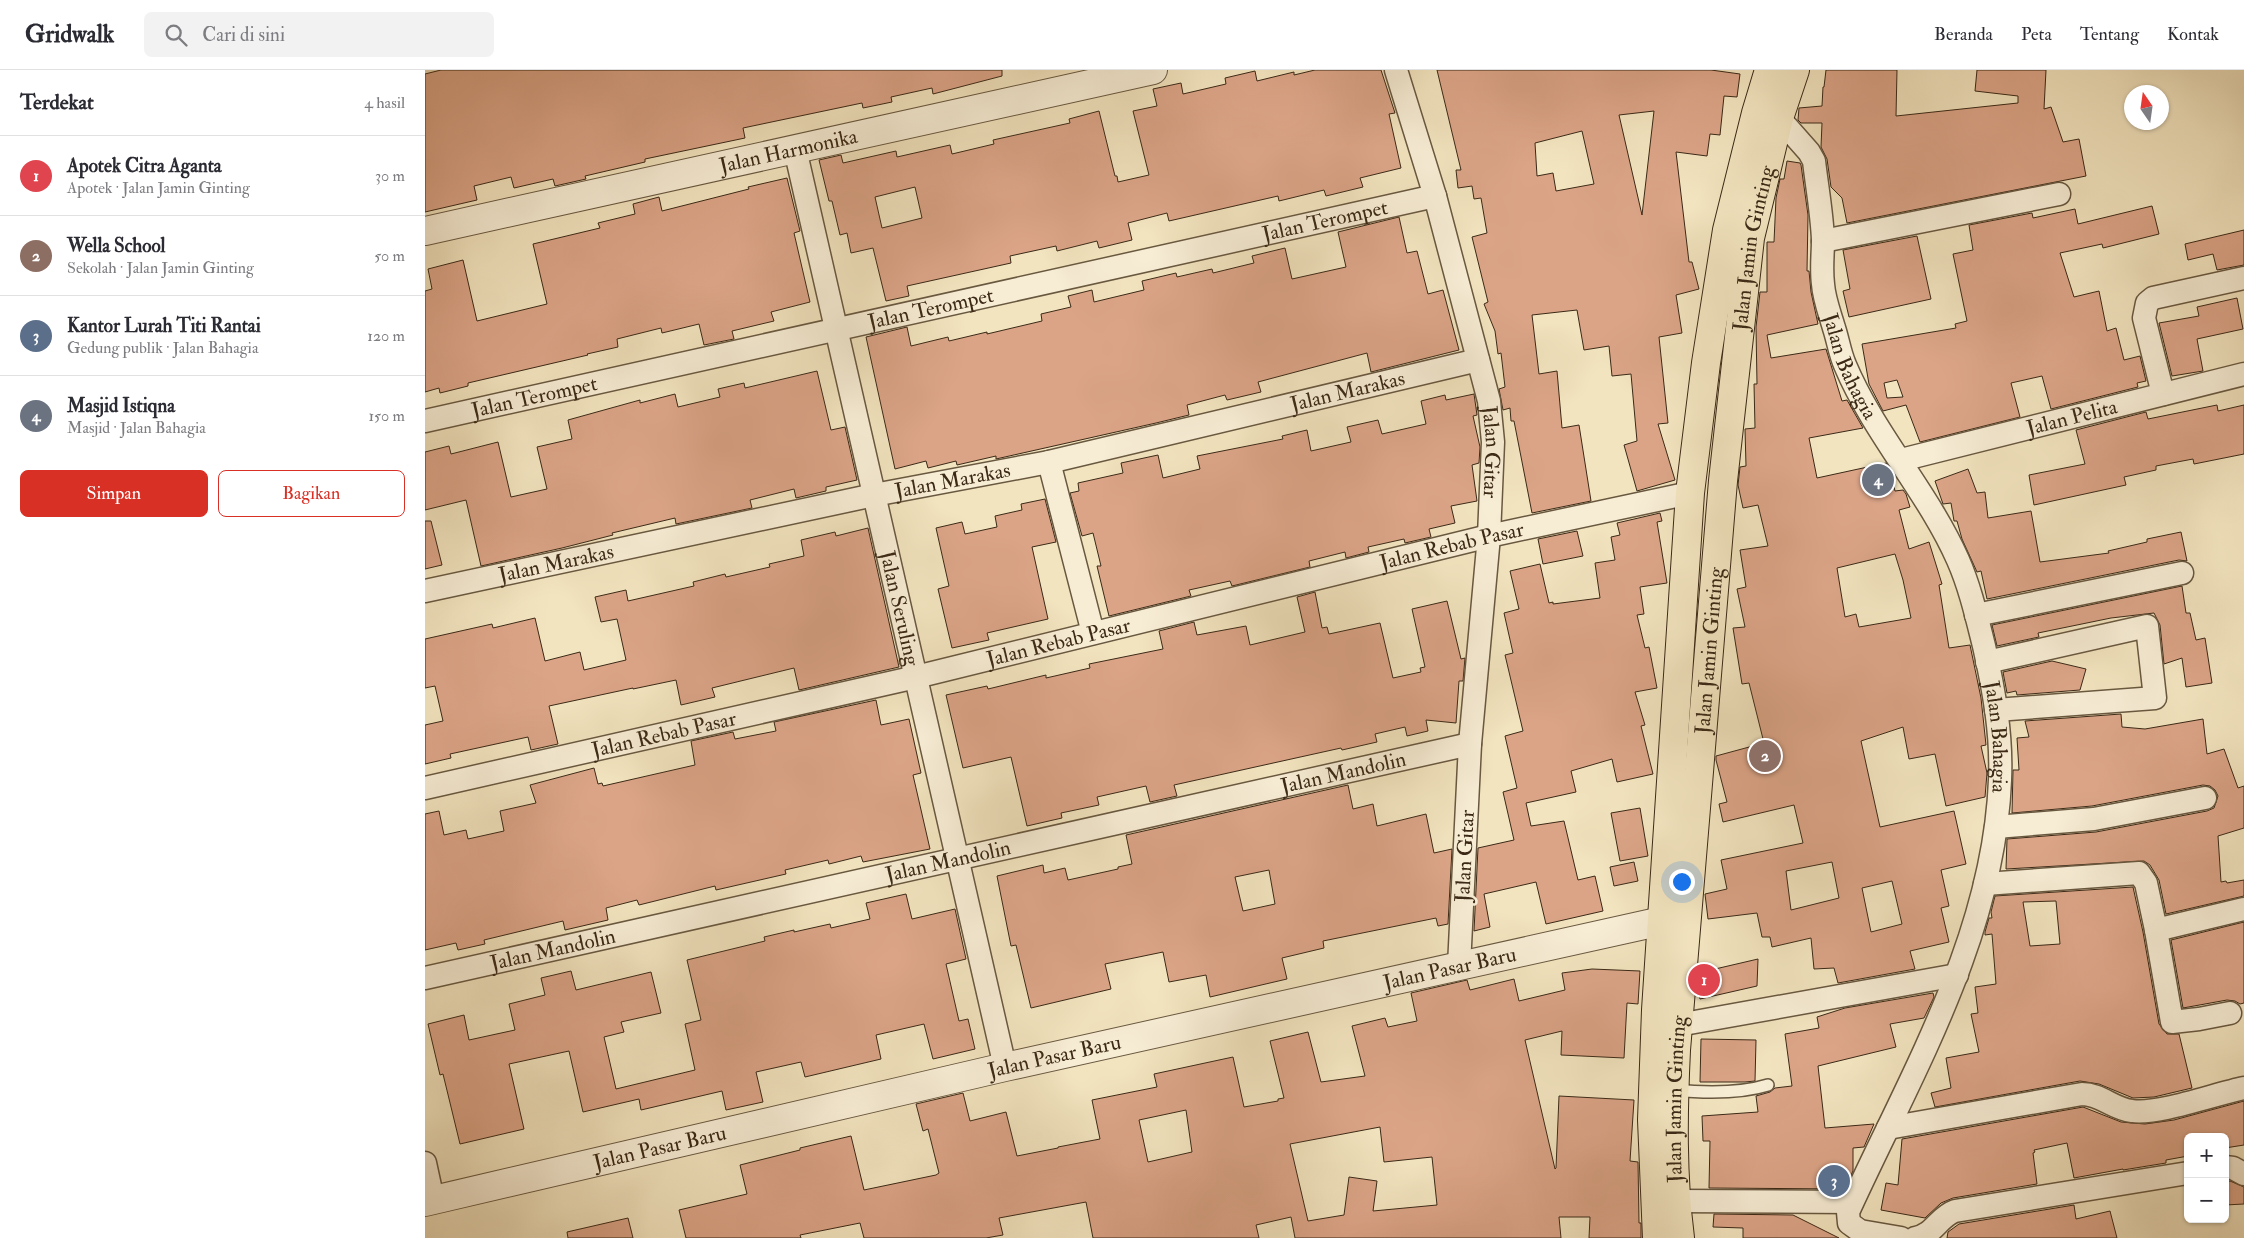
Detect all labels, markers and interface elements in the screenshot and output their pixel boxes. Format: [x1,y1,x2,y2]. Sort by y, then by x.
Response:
search box [144,12,494,57]
text: Gridwalk [25,19,114,50]
icon: search [162,21,190,49]
text: Cari di sini [202,23,285,47]
text: Beranda [1934,23,1993,46]
text: Peta [2021,23,2052,46]
text: Tentang [2080,23,2139,46]
text: Kontak [2167,23,2219,46]
north arrow [2124,85,2169,130]
text: Terdekat [20,89,94,116]
text: 4 hasil [364,93,405,113]
street label: Jalan Harmonika [716,122,860,179]
text: Apotek Citra Aganta [67,154,222,178]
street label: Jalan Jamin Ginting [1726,162,1781,333]
text: 1 [33,166,39,186]
text: 30 m [375,166,405,186]
text: Apotek · Jalan Jamin Ginting [67,178,250,198]
street label: Jalan Terompet [1259,193,1391,248]
text: Wella School [67,234,165,258]
text: 2 [32,246,40,266]
text: 50 m [374,246,405,266]
text: Sekolah · Jalan Jamin Ginting [67,258,254,278]
street label: Jalan Terompet [864,281,996,336]
street label: Jalan Bahagia [1816,309,1884,425]
text: Kantor Lurah Titi Rantai [67,314,261,338]
text: 3 [33,326,39,346]
text: 120 m [367,326,405,346]
text: Gedung publik · Jalan Bahagia [67,338,258,358]
street label: Jalan Marakas [1286,364,1407,418]
street label: Jalan Terompet [468,370,600,424]
street label: Jalan Pelita [2022,393,2120,442]
text: Masjid Istiqna [67,394,175,418]
street label: Jalan Gitar [1476,404,1507,499]
text: 4 [32,406,40,426]
text: 150 m [368,406,405,426]
text: Masjid · Jalan Bahagia [67,418,206,438]
street label: Jalan Marakas [891,456,1012,504]
pin: 4 [1862,461,1894,499]
button: Simpan [20,470,208,517]
button: Bagikan [218,470,405,517]
street label: Jalan Rebab Pasar [1376,515,1526,576]
street label: Jalan Marakas [495,538,616,589]
street label: Jalan Seruling [874,547,926,669]
street label: Jalan Jamin Ginting [1689,565,1729,736]
street label: Jalan Rebab Pasar [983,611,1133,673]
street label: Jalan Bahagia [1978,678,2014,794]
street label: Jalan Rebab Pasar [588,705,739,764]
pin: 2 [1749,737,1781,775]
street label: Jalan Mandolin [1277,745,1409,800]
street label: Jalan Gitar [1449,809,1481,904]
street label: Jalan Mandolin [882,834,1014,888]
your location [1669,869,1695,895]
street label: Jalan Mandolin [487,922,618,977]
street label: Jalan Pasar Baru [1380,940,1519,996]
pin: 1 [1688,961,1720,999]
street label: Jalan Jamin Ginting [1660,1014,1692,1185]
street label: Jalan Pasar Baru [984,1028,1124,1084]
street label: Jalan Pasar Baru [590,1119,729,1176]
map controls [2184,1133,2229,1223]
button: + [2184,1133,2229,1178]
pin: 3 [1818,1162,1850,1200]
button: − [2184,1178,2229,1223]

